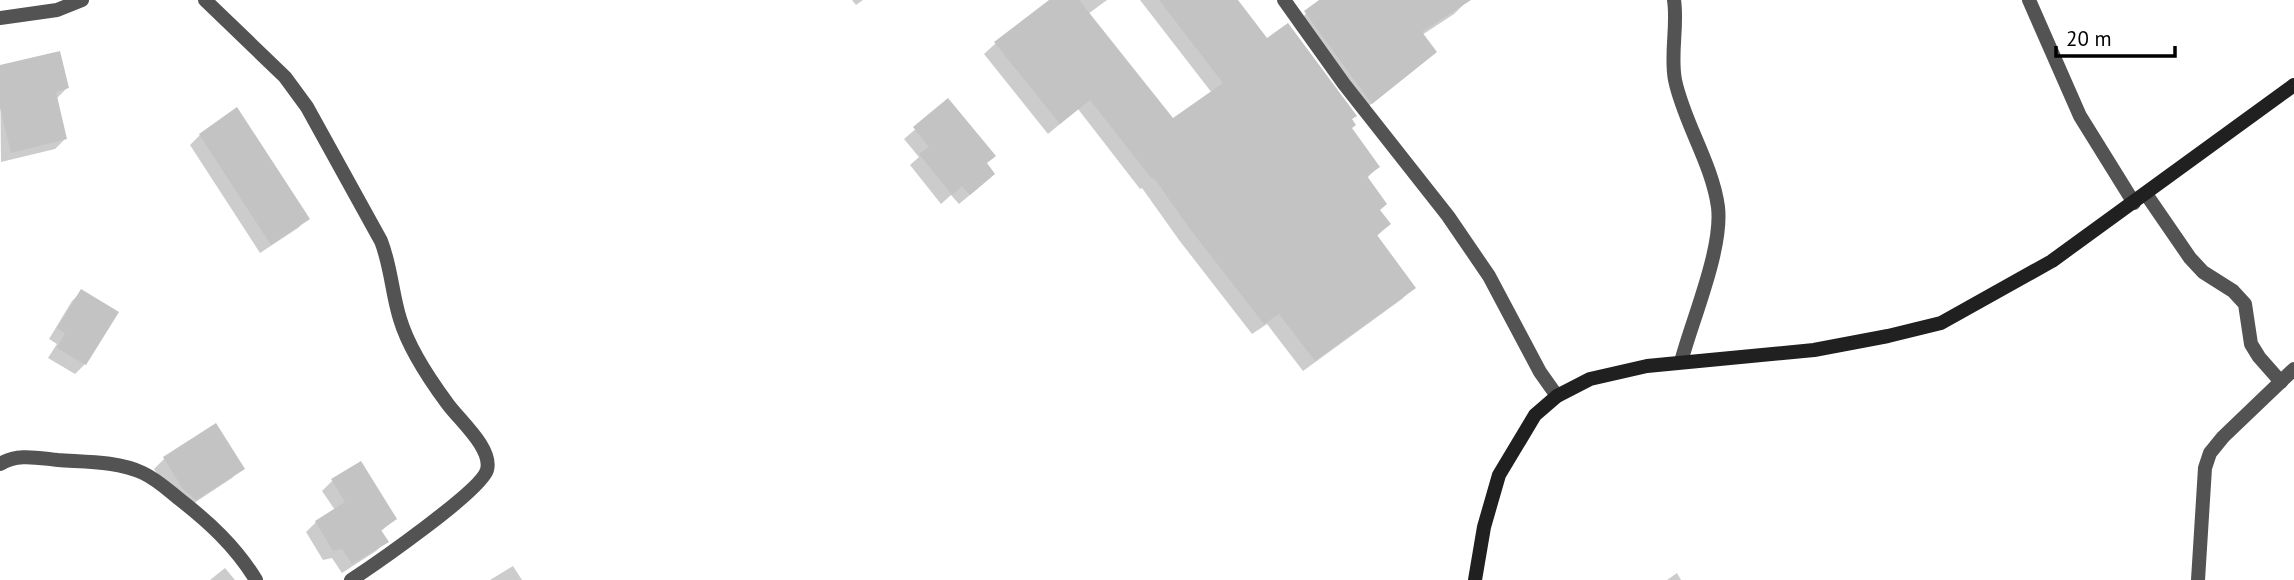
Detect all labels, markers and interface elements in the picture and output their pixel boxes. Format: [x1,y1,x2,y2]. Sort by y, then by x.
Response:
scale bar [2056,14,2175,58]
text: 20 m [2066,25,2112,52]

